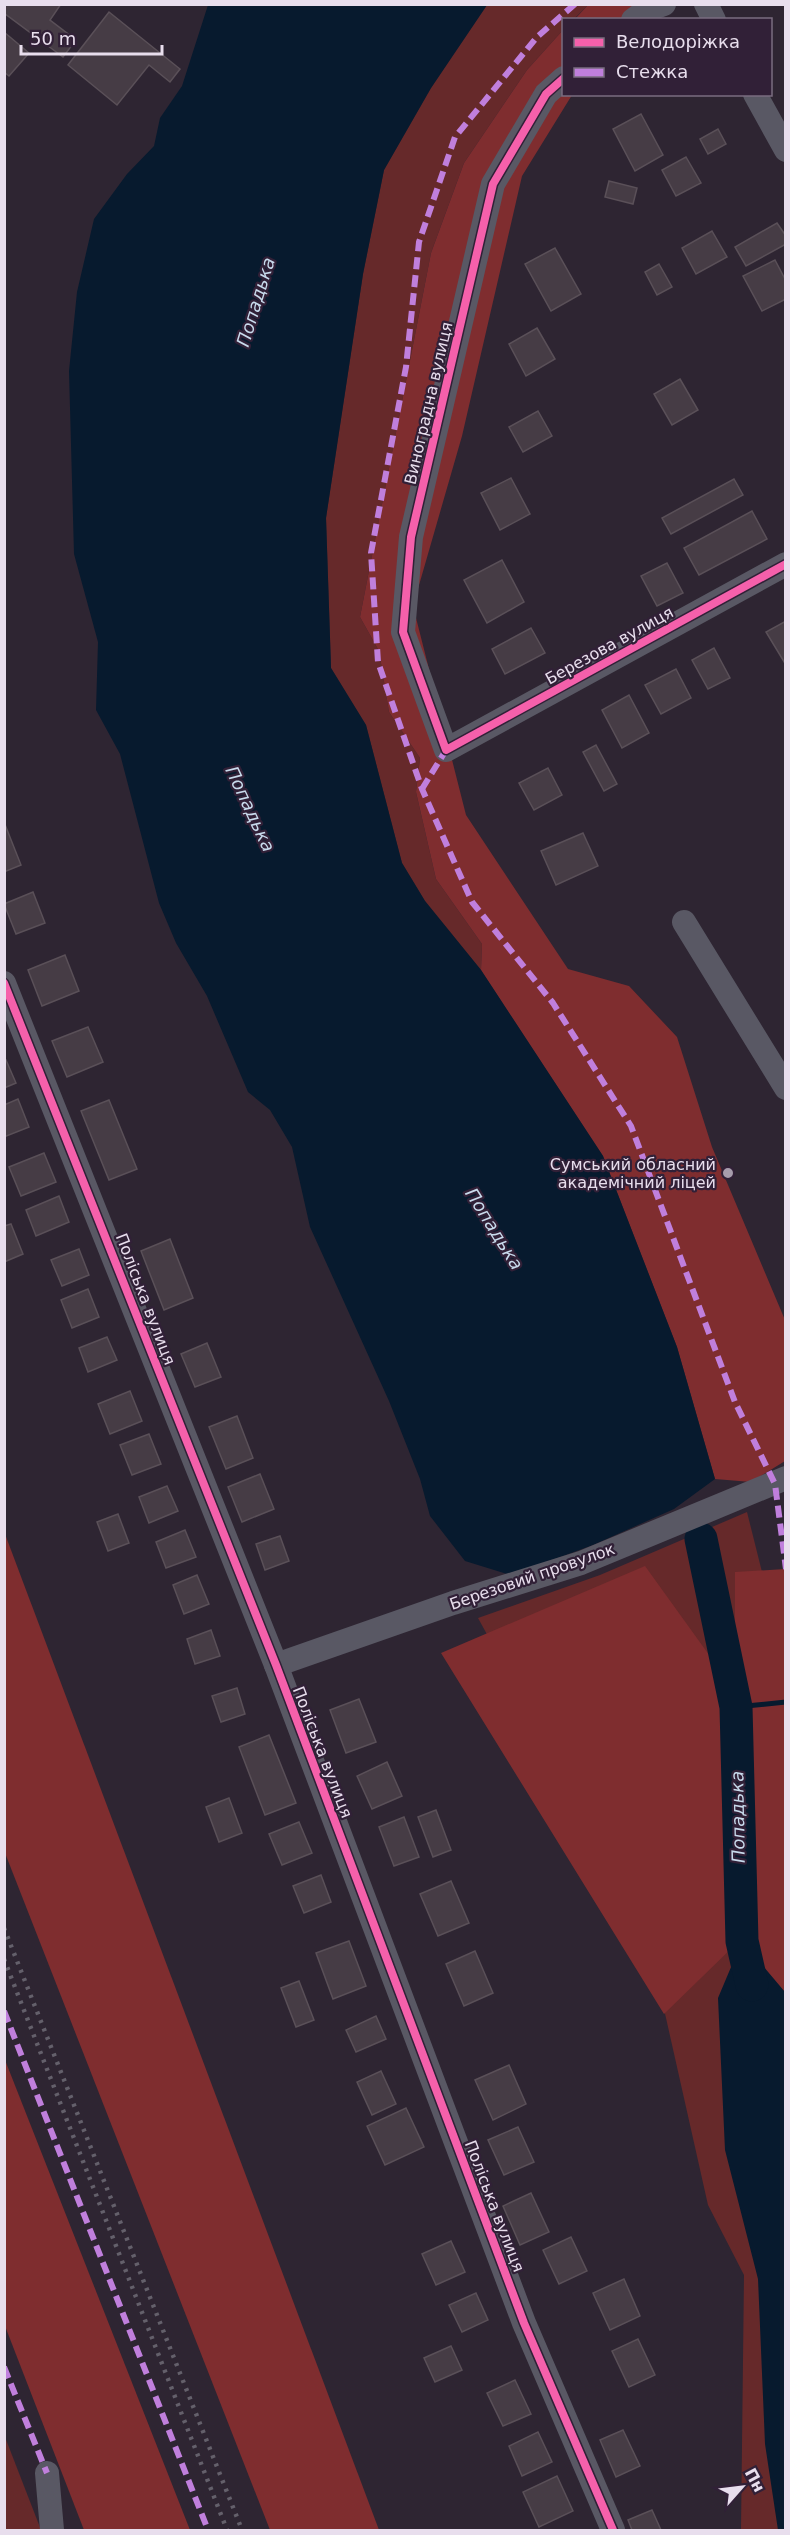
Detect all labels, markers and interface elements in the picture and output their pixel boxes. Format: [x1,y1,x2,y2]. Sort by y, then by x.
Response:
scale bar [21,18,162,56]
legend [562,18,772,96]
text: 50 m [30,28,76,49]
text: Велодоріжка [616,31,740,52]
text: Стежка [616,61,688,82]
water label: Попадька [232,255,279,349]
street label: Виноградна вулиця [401,320,456,486]
street label: Березова вулиця [542,602,677,689]
water label: Попадька [221,763,279,855]
place label: Сумський обласний академічний ліцей [550,1155,716,1192]
marker: Сумський обласний академічний ліцей [721,1166,735,1180]
water label: Попадька [461,1184,528,1273]
street label: Поліська вулиця [112,1231,179,1368]
street label: Березовий провулок [447,1539,618,1614]
street label: Поліська вулиця [289,1684,356,1821]
water label: Попадька [726,1771,749,1863]
street label: Поліська вулиця [461,2138,528,2275]
north arrow [712,2457,772,2517]
text: Пн [741,2465,769,2495]

